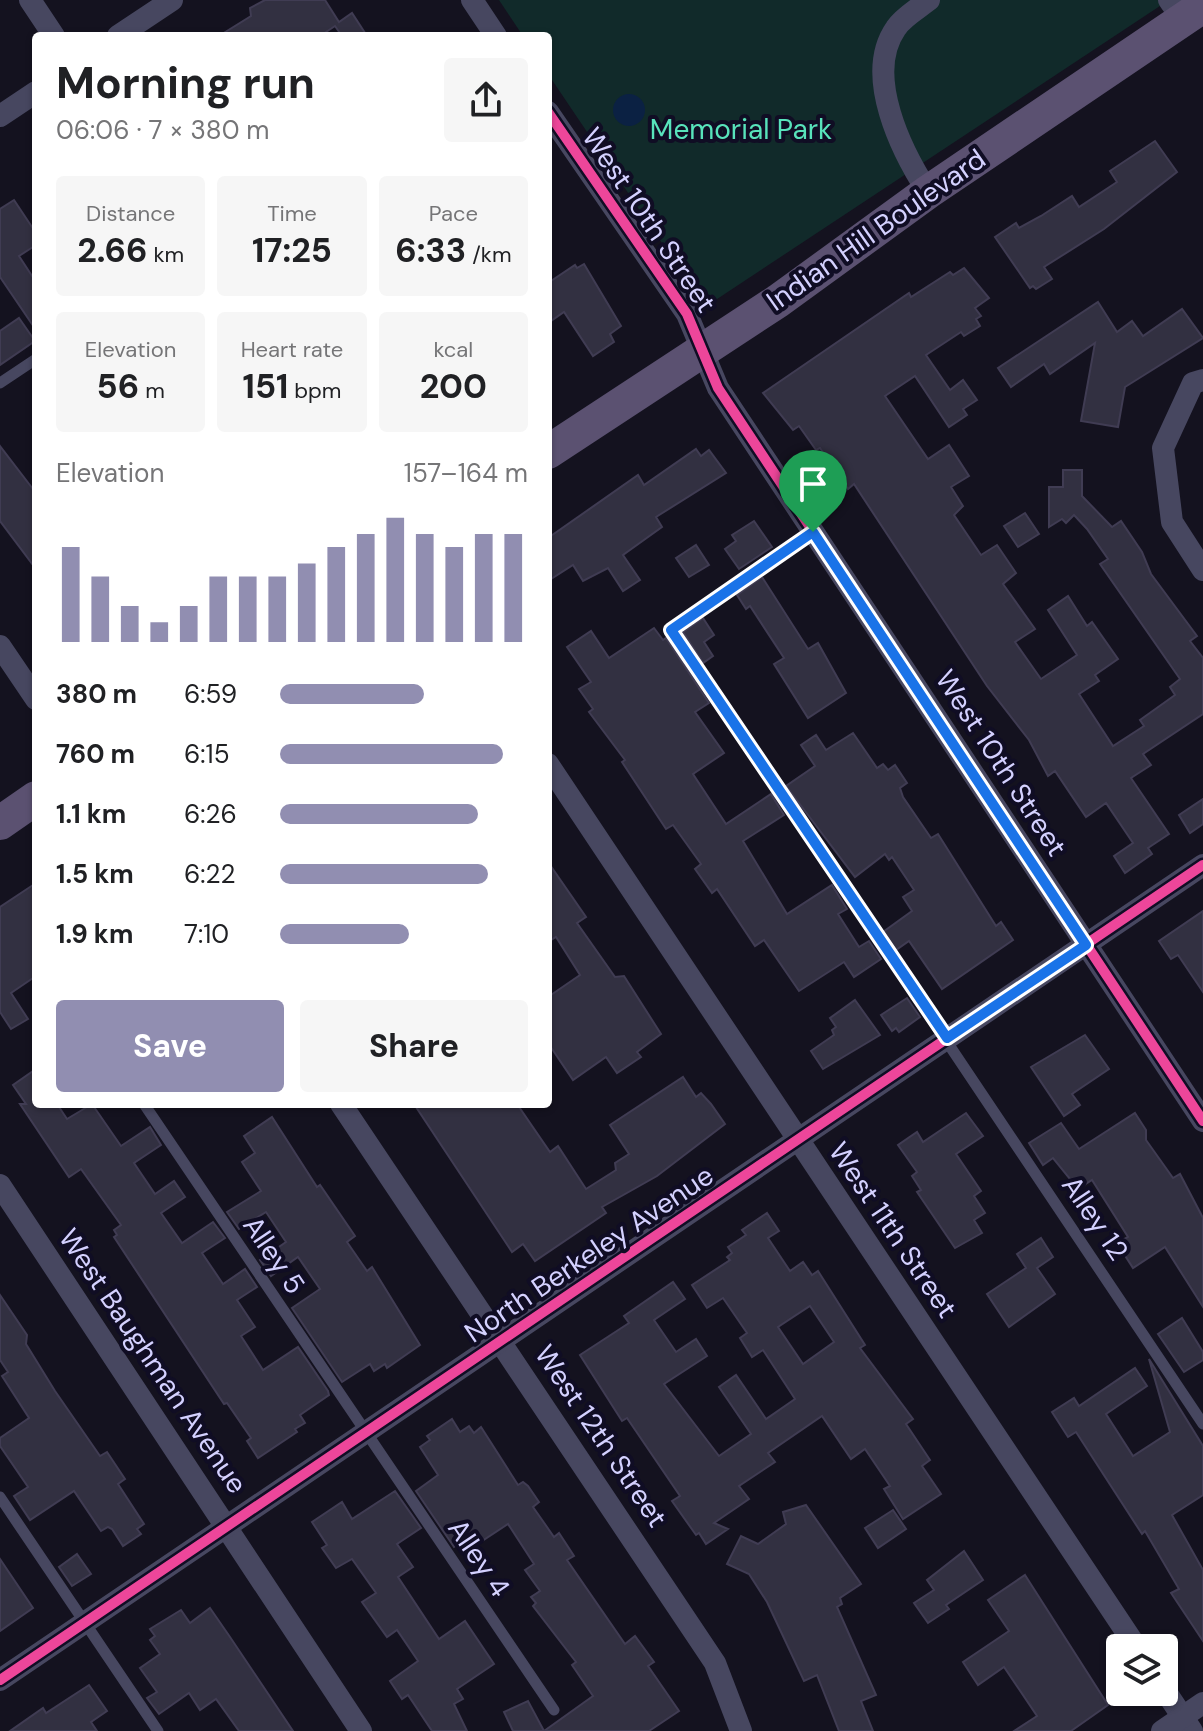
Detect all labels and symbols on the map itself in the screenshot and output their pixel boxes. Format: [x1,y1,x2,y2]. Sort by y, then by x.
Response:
park label: Memorial Park [650,111,832,148]
street label: West 10th Street [573,120,725,320]
street label: Indian Hill Boulevard [759,141,993,319]
pin [779,450,847,532]
street label: West 10th Street [927,663,1075,863]
street label: West 11th Street [820,1135,966,1325]
street label: North Berkeley Avenue [457,1157,721,1351]
street label: Alley 12 [1053,1169,1137,1267]
street label: Alley 5 [234,1209,314,1301]
street label: West Baughman Avenue [50,1221,256,1501]
street label: West 12th Street [526,1338,676,1534]
street label: Alley 4 [439,1512,519,1604]

